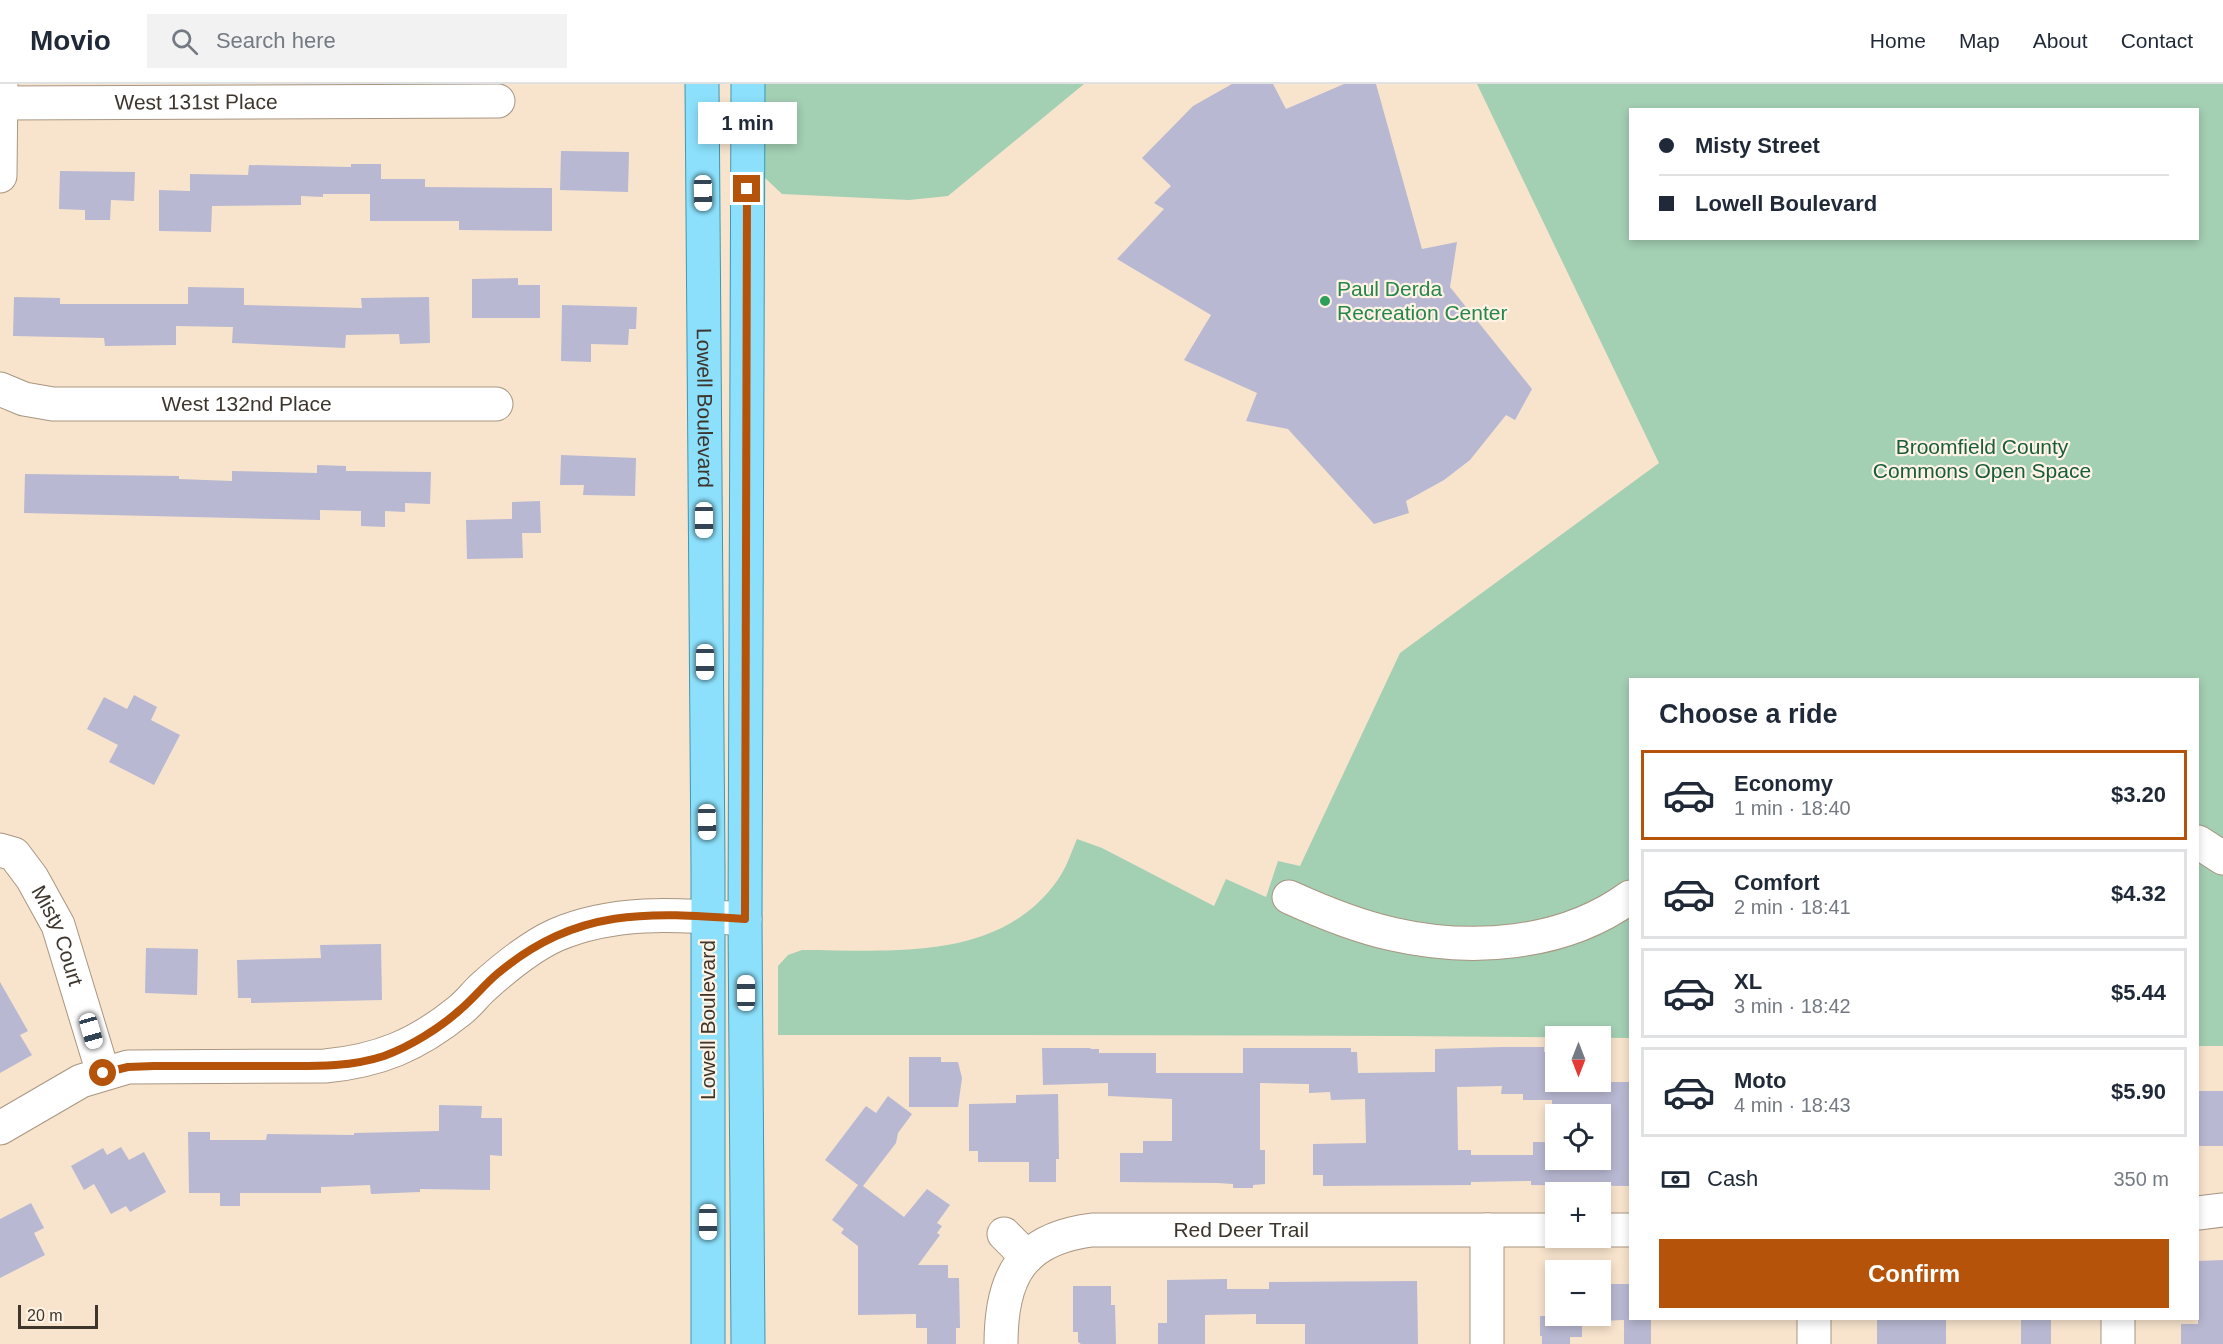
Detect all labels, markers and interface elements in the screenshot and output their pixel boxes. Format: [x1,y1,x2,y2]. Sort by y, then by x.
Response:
search box [147,14,567,68]
text: Movio [30,25,111,56]
icon: search [168,25,201,58]
text: Search here [216,28,336,53]
text: Home [1870,29,1926,52]
text: Map [1959,29,2000,52]
text: About [2033,29,2088,52]
text: Contact [2121,29,2193,52]
street label: West 131st Place [114,90,278,114]
callout: 1 min [698,102,796,144]
text: 1 min [721,112,774,134]
text: Misty Street [1695,133,1820,158]
car [694,175,712,211]
route end [733,175,760,202]
text: Lowell Boulevard [1695,191,1877,216]
place label: Paul Derda Recreation Center [1337,277,1507,324]
marker: Paul Derda Recreation Center [1318,294,1332,308]
street label: Lowell Boulevard [693,328,717,488]
street label: West 132nd Place [161,392,332,415]
park label: Broomfield County Commons Open Space [1873,435,2091,482]
car [695,502,713,538]
car [696,644,714,680]
text: Choose a ride [1659,699,1838,729]
icon: car [1662,768,1716,822]
text: Economy [1734,771,1833,796]
text: $3.20 [2111,782,2166,807]
text: 1 min · 18:40 [1734,797,1851,819]
car [698,804,716,840]
icon: car [1662,867,1716,921]
text: Comfort [1734,870,1820,895]
street label: Misty Court [27,881,88,988]
text: $4.32 [2111,881,2166,906]
text: 2 min · 18:41 [1734,896,1851,918]
street label: Lowell Boulevard [696,940,719,1100]
icon: car [1662,966,1716,1020]
text: XL [1734,969,1762,994]
car [737,975,755,1011]
text: $5.44 [2111,980,2166,1005]
text: 3 min · 18:42 [1734,995,1851,1017]
car [77,1011,105,1051]
north arrow [1545,1026,1611,1092]
map controls [1545,1026,1611,1326]
route start [89,1059,116,1086]
icon: car [1662,1065,1716,1119]
text: Moto [1734,1068,1787,1093]
text: $5.90 [2111,1079,2166,1104]
text: 4 min · 18:43 [1734,1094,1851,1116]
button: locate [1545,1104,1611,1170]
icon: cash [1659,1163,1692,1196]
text: Cash [1707,1166,1758,1191]
text: 350 m [2113,1168,2169,1190]
button: + [1545,1182,1611,1248]
car [699,1204,717,1240]
street label: Red Deer Trail [1173,1218,1309,1241]
button: Confirm [1659,1239,2169,1308]
button: − [1545,1260,1611,1326]
scale bar [18,1302,98,1330]
text: 20 m [27,1307,63,1324]

